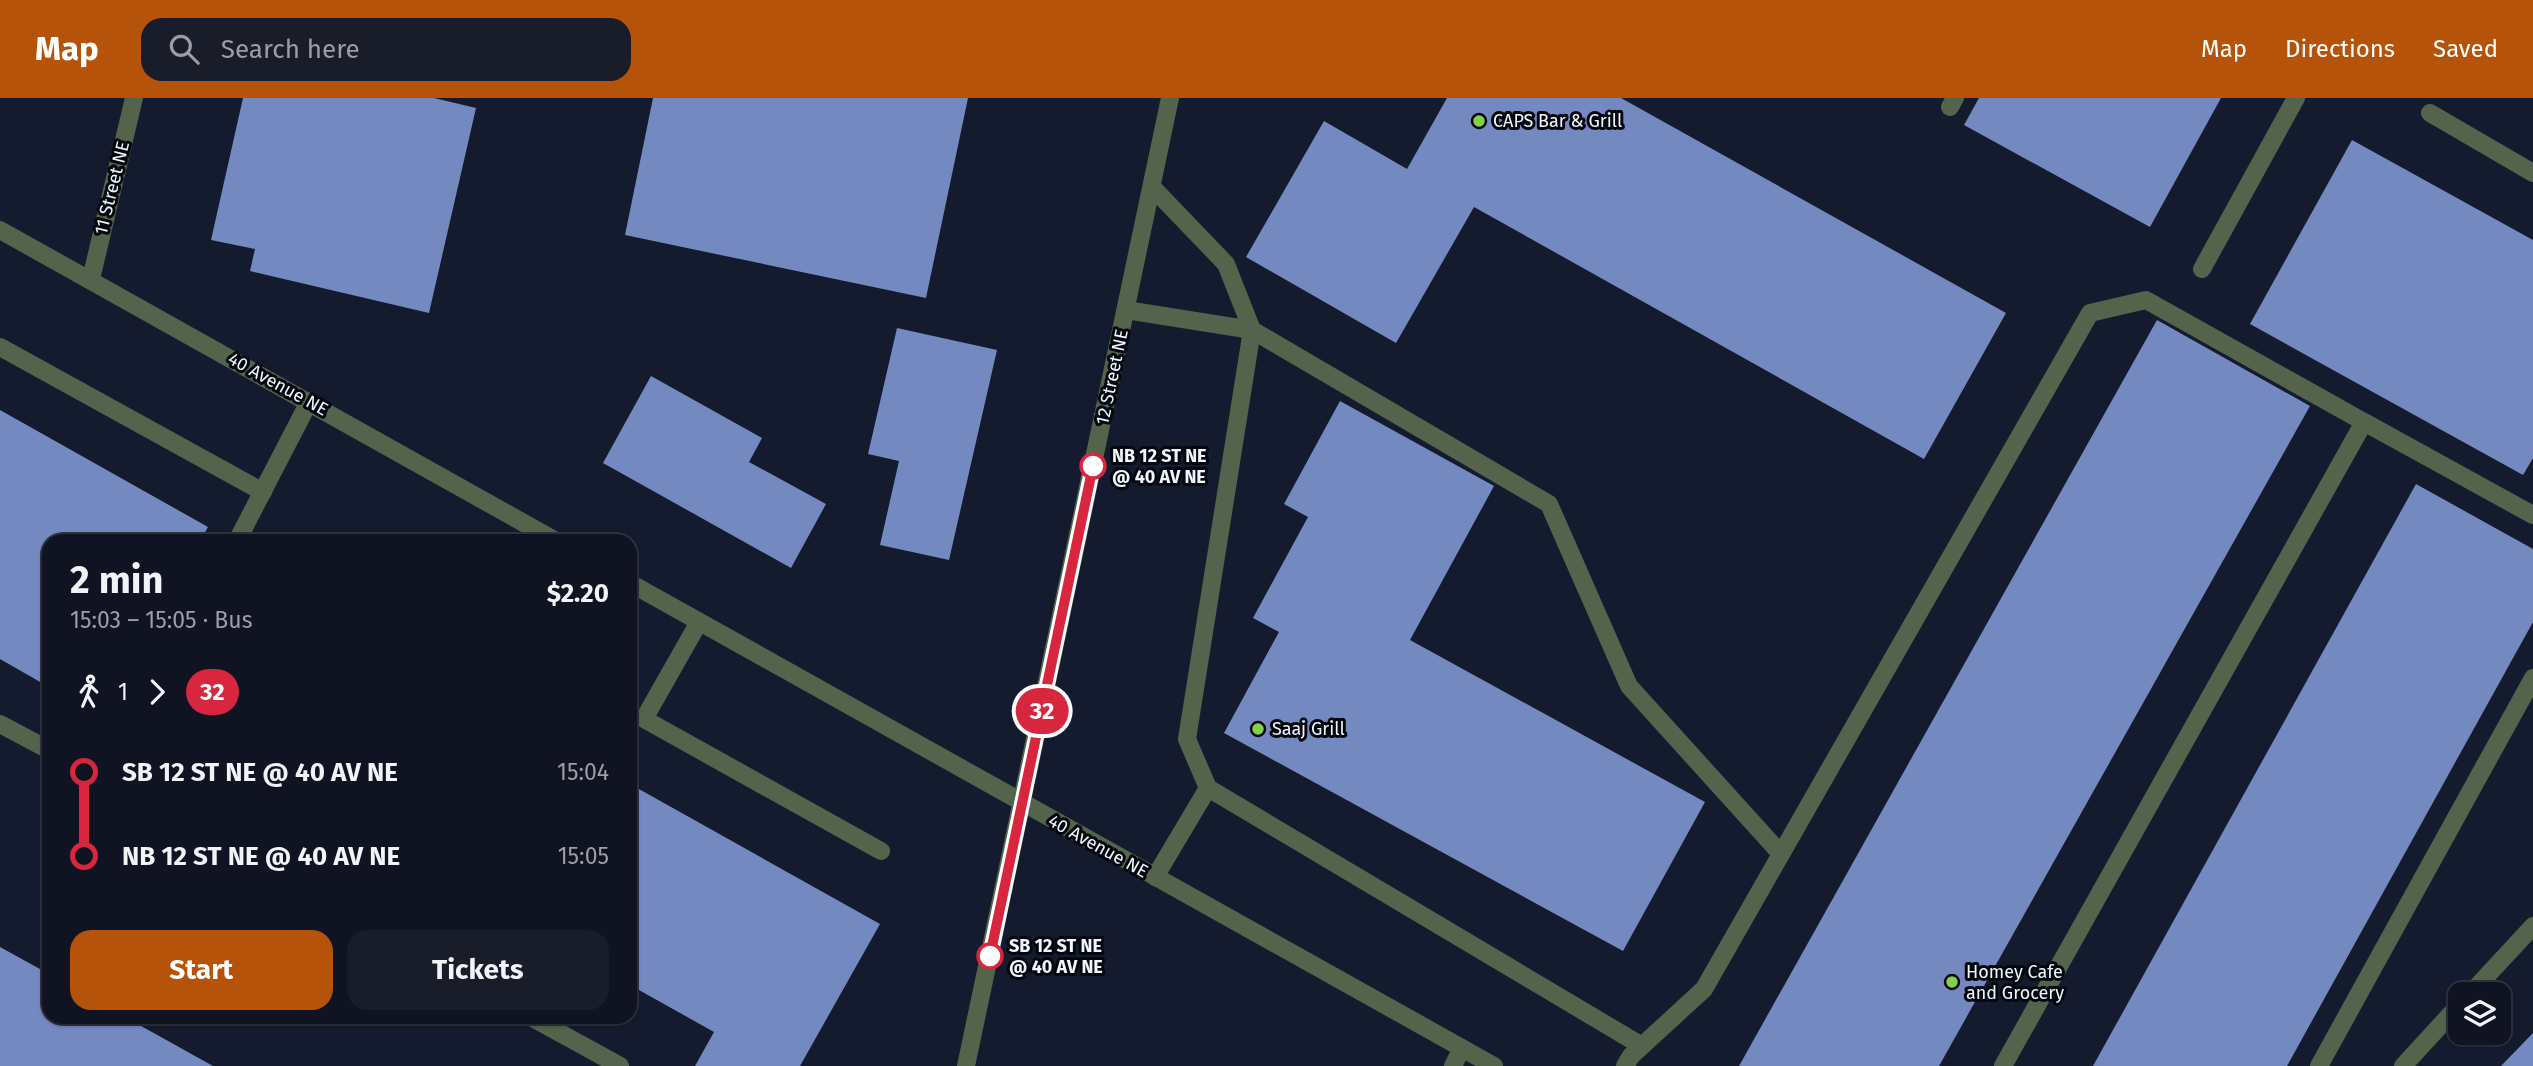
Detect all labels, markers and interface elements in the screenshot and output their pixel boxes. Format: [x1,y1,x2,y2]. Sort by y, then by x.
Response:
search box [141,18,631,81]
text: Map [35,29,99,69]
icon: search [165,30,203,68]
text: Search here [221,34,360,65]
text: Map [2201,35,2247,63]
text: Directions [2285,35,2395,63]
text: Saved [2433,35,2498,63]
place label: CAPS Bar & Grill [1493,110,1622,132]
marker: CAPS Bar & Grill [1471,113,1487,129]
street label: 11 Street NE [90,139,134,237]
street label: 12 Street NE [1091,327,1133,427]
street label: 40 Avenue NE [224,348,332,420]
place label: NB 12 ST NE @ 40 AV NE [1112,445,1207,488]
marker: NB 12 ST NE @ 40 AV NE [1080,453,1106,479]
text: 2 min [70,557,163,603]
text: $2.20 [547,578,609,609]
text: 15:03 – 15:05 · Bus [70,606,252,634]
icon: walk [70,673,108,711]
icon: forward [138,673,176,711]
text: 1 [118,678,128,706]
text: 32 [200,678,225,706]
line badge: 32 [1010,688,1074,734]
text: 32 [1030,697,1054,725]
place label: Saaj Grill [1272,718,1345,740]
marker: Saaj Grill [1250,721,1266,737]
text: SB 12 ST NE @ 40 AV NE [122,757,398,788]
text: 15:04 [557,758,609,786]
street label: 40 Avenue NE [1044,810,1152,882]
text: NB 12 ST NE @ 40 AV NE [122,841,400,872]
text: 15:05 [558,842,609,870]
button: Start [70,930,333,1010]
button: Tickets [347,930,609,1010]
place label: SB 12 ST NE @ 40 AV NE [1009,935,1103,978]
marker: SB 12 ST NE @ 40 AV NE [977,943,1003,969]
place label: Homey Cafe and Grocery [1966,961,2064,1004]
marker: Homey Cafe and Grocery [1944,974,1960,990]
map controls [2448,982,2511,1045]
button: layers [2448,982,2511,1045]

